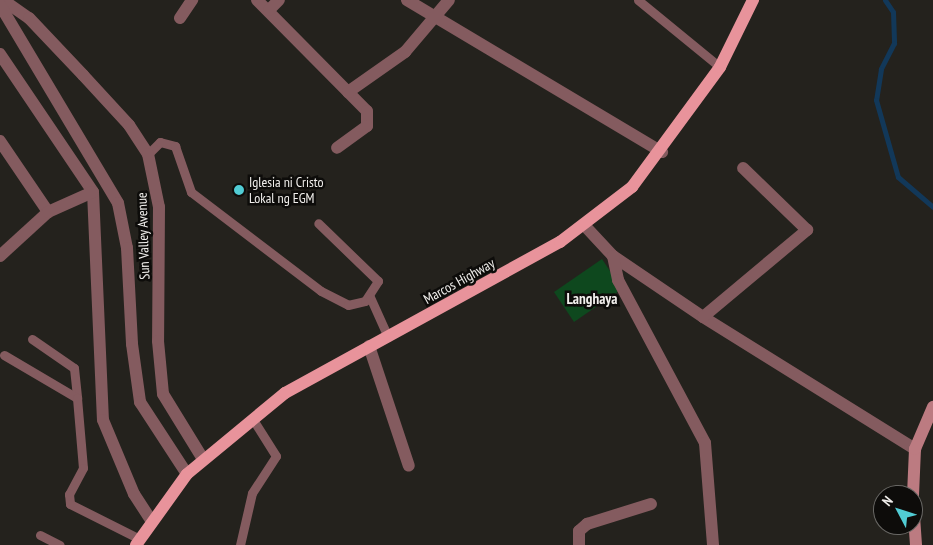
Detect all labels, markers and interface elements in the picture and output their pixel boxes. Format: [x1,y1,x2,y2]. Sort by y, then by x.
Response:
place label: Iglesia ni Cristo Lokal ng EGM [249,174,323,206]
marker: Iglesia ni Cristo Lokal ng EGM [233,184,245,196]
street label: Sun Valley Avenue [133,192,153,280]
street label: Marcos Highway [421,255,497,307]
district label: Langhaya [566,290,618,308]
north arrow [873,485,923,535]
text: N [878,492,897,510]

